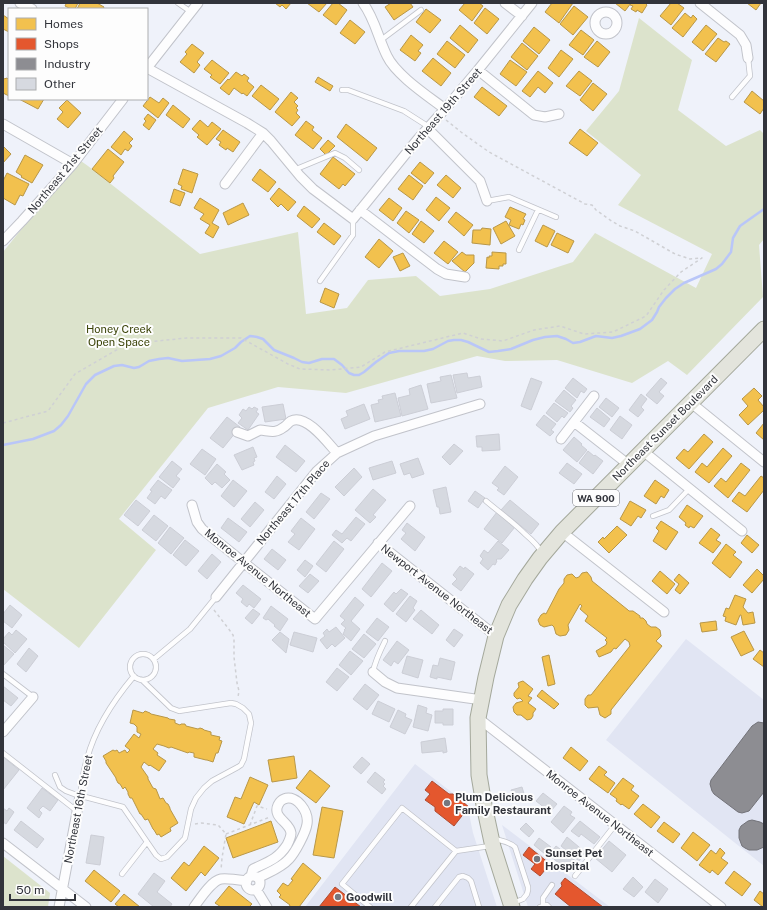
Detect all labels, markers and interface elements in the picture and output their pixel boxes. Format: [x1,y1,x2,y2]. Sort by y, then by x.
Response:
legend [8,8,148,100]
text: Homes [44,17,83,31]
text: Shops [44,37,79,51]
text: Industry [44,57,91,71]
street label: Northeast 19th Street [402,65,484,157]
text: Other [44,77,76,91]
street label: Northeast 21st Street [25,124,105,216]
park label: Honey Creek Open Space [86,323,152,348]
street label: Northeast Sunset Boulevard [610,373,720,483]
street label: Northeast 17th Place [254,457,332,547]
road number: WA 900 [573,490,619,506]
street label: Monroe Avenue Northeast [203,526,313,620]
street label: Newport Avenue Northeast [379,542,495,636]
street label: Northeast 16th Street [62,754,94,864]
street label: Monroe Avenue Northeast [544,767,656,859]
place label: Plum Delicious Family Restaurant [455,791,552,816]
marker: Plum Delicious Family Restaurant [442,798,452,808]
place label: Sunset Pet Hospital [545,847,603,872]
marker: Sunset Pet Hospital [532,854,542,864]
scale bar [10,876,75,902]
text: 50 m [16,883,44,897]
place label: Goodwill [346,891,393,903]
marker: Goodwill [333,892,343,902]

